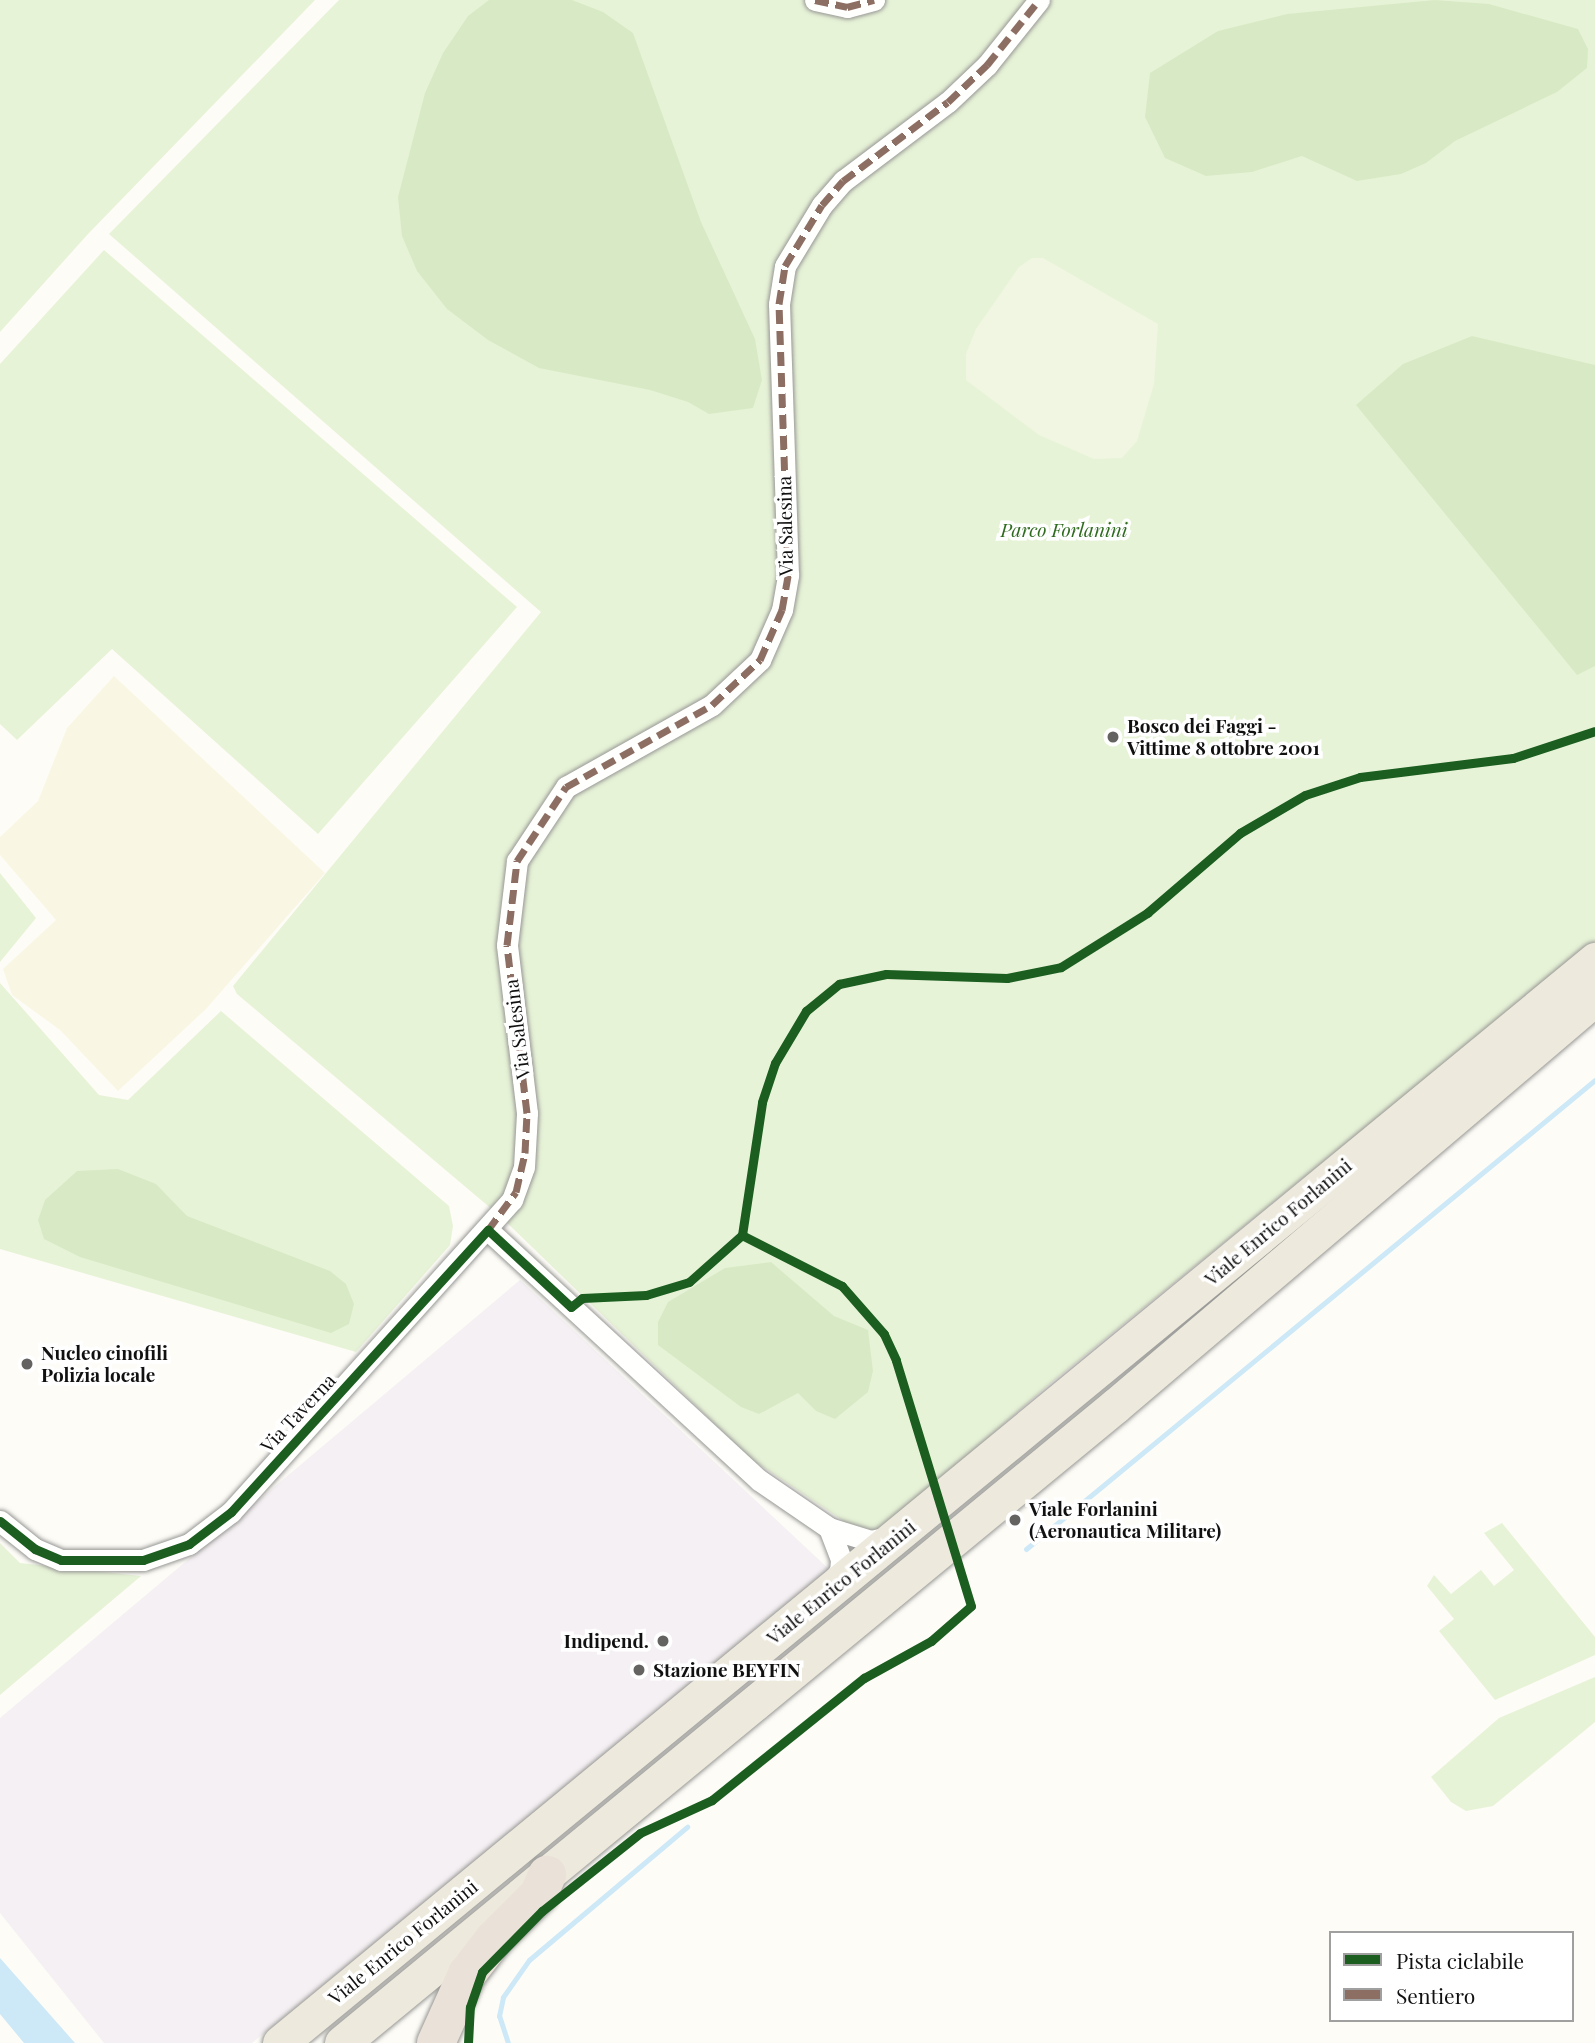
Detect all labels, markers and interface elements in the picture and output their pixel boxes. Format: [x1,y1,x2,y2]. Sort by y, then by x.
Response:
street label: Via Salesina [773,475,797,577]
park label: Parco Forlanini [1001,519,1127,541]
place label: Bosco dei Faggi - Vittime 8 ottobre 2001 [1127,715,1320,759]
marker: Bosco dei Faggi - Vittime 8 ottobre 2001 [1105,729,1121,745]
street label: Via Salesina [500,978,534,1080]
street label: Viale Enrico Forlanini [1200,1154,1356,1290]
place label: Nucleo cinofili Polizia locale [41,1342,168,1386]
marker: Nucleo cinofili Polizia locale [19,1356,35,1372]
street label: Via Taverna [256,1369,340,1457]
place label: Viale Forlanini (Aeronautica Militare) [1029,1498,1221,1542]
marker: Viale Forlanini (Aeronautica Militare) [1007,1512,1023,1528]
street label: Viale Enrico Forlanini [762,1515,920,1649]
place label: Indipend. [564,1630,649,1652]
marker: Indipend. [655,1633,671,1649]
place label: Stazione BEYFIN [653,1659,801,1681]
marker: Stazione BEYFIN [631,1662,647,1678]
street label: Viale Enrico Forlanini [324,1875,482,2009]
legend [1329,1931,1574,2022]
text: Pista ciclabile [1396,1946,1524,1974]
text: Sentiero [1396,1981,1475,2009]

